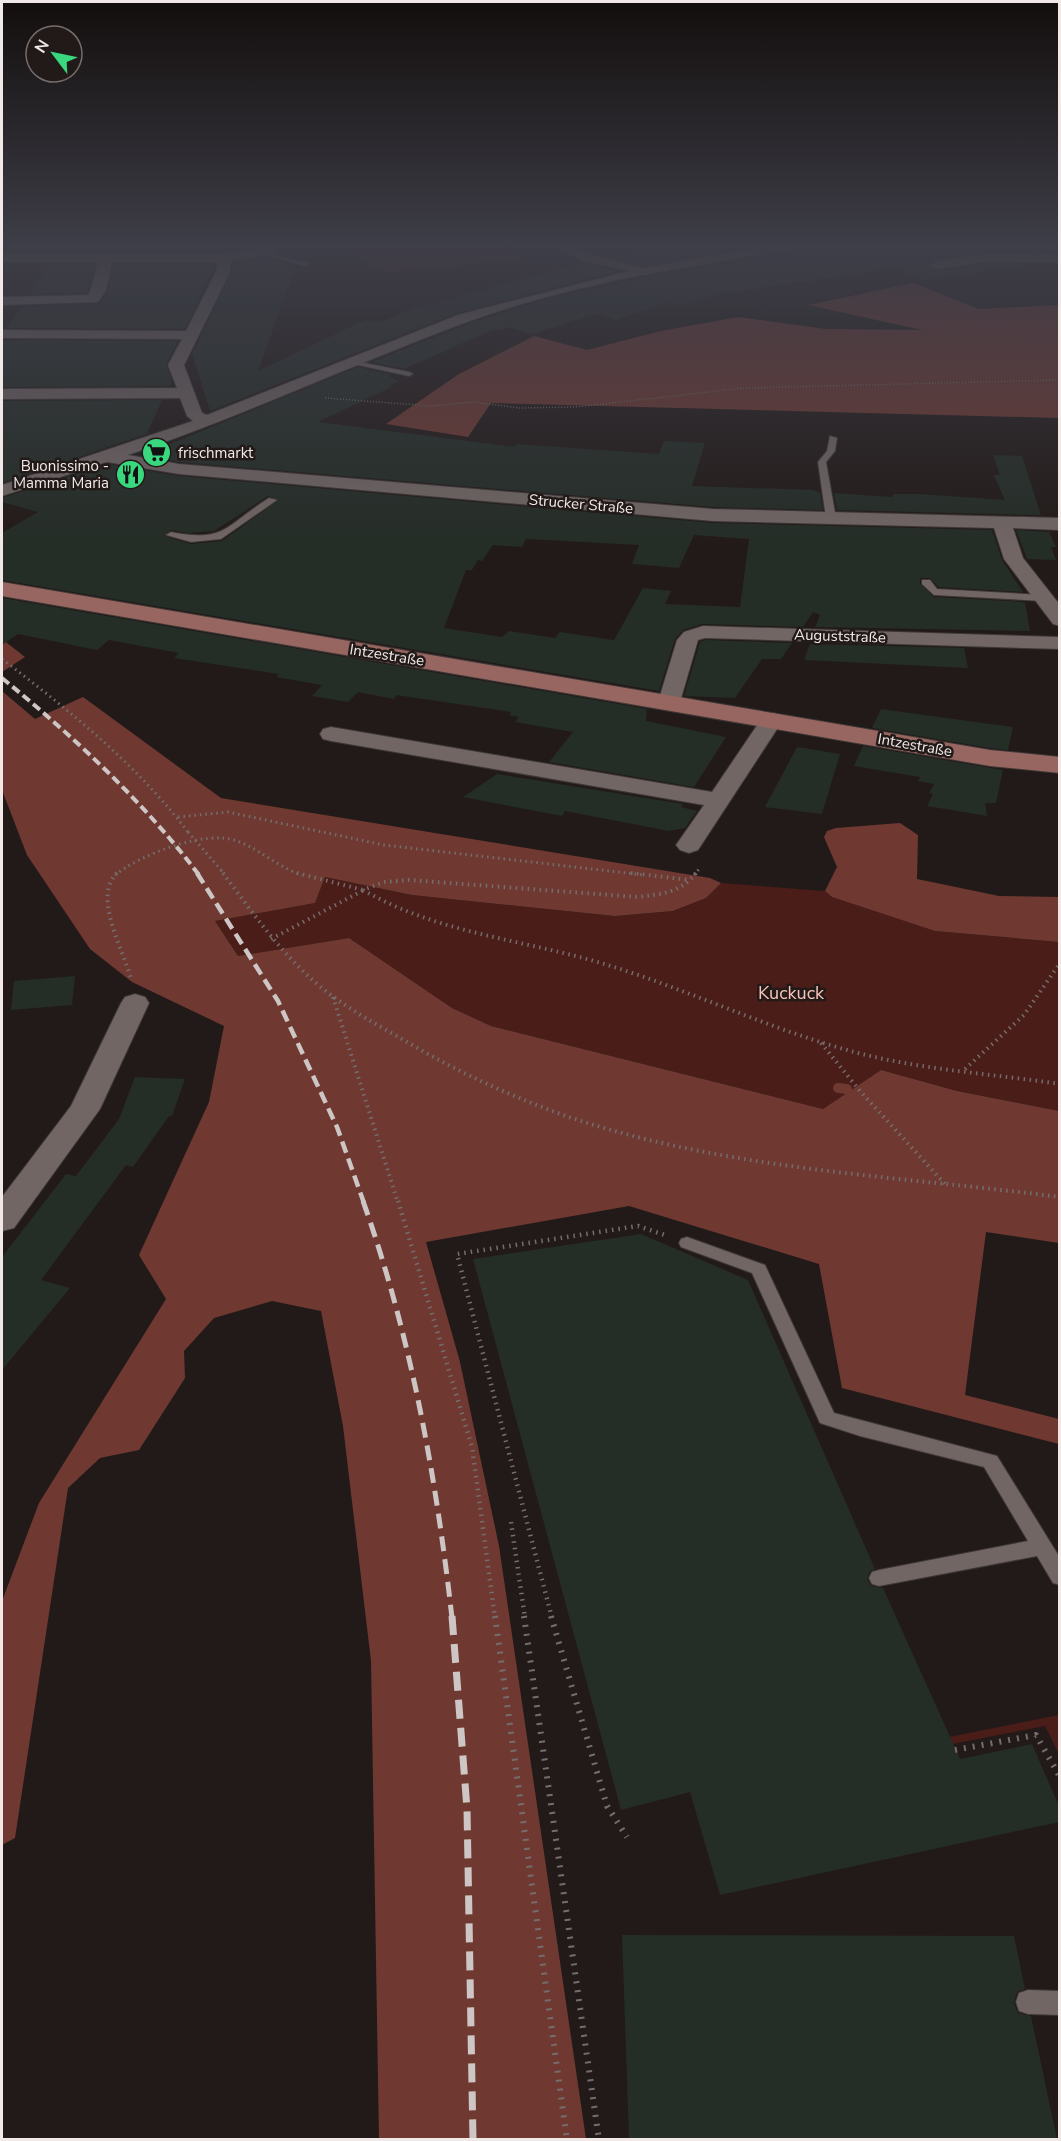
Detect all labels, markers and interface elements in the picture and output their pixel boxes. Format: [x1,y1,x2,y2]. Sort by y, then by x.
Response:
north arrow [24,24,84,84]
text: N [30,36,55,57]
supermarket icon: frischmarkt [141,437,173,469]
place label: frischmarkt [178,443,254,463]
place label: Buonissimo - Mamma Maria [13,456,109,493]
restaurant icon: Buonissimo - Mamma Maria [114,459,146,491]
street label: Strucker Straße [528,489,634,519]
street label: Auguststraße [794,624,886,648]
street label: Intzestraße [348,639,426,671]
street label: Intzestraße [876,729,954,761]
park label: Kuckuck [758,981,825,1005]

